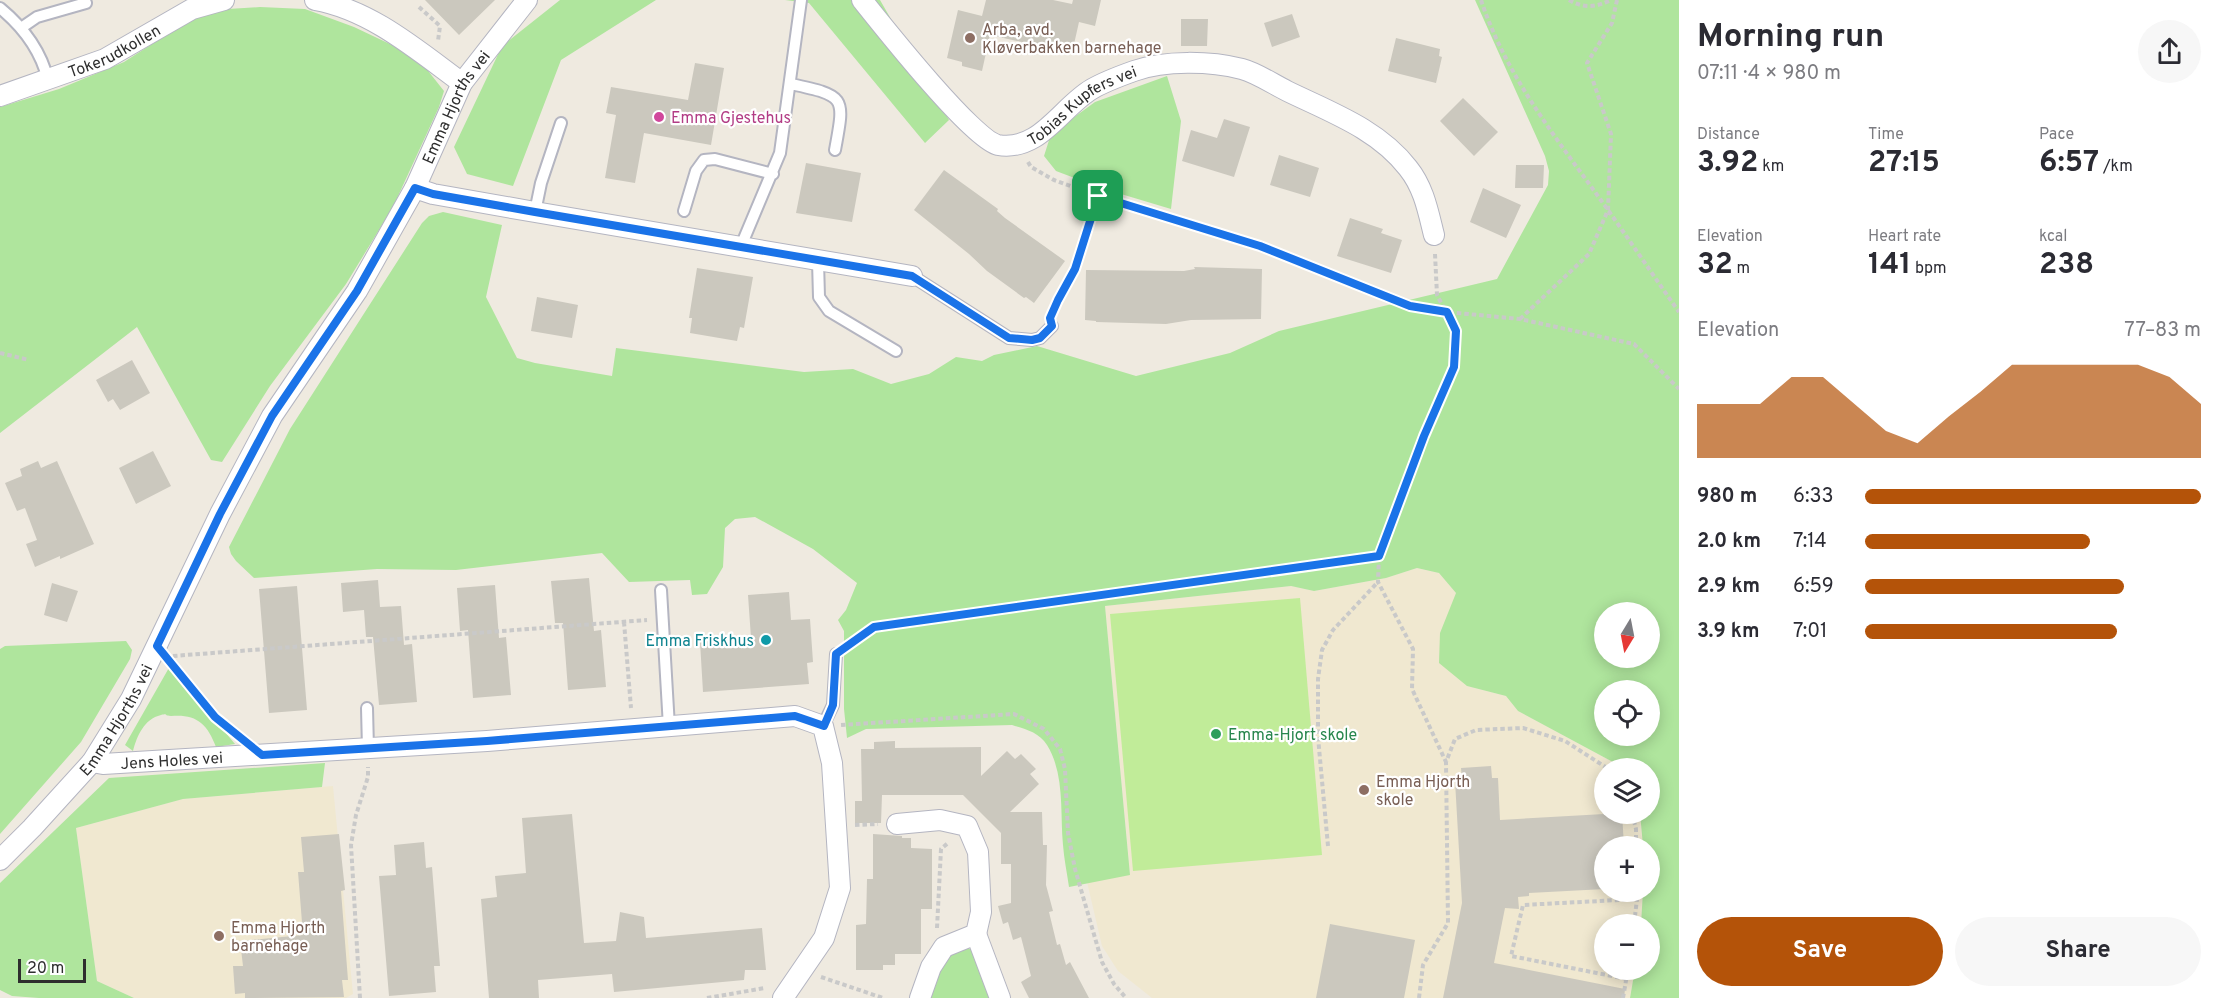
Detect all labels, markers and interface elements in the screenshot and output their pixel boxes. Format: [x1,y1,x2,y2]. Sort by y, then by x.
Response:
text: Morning run [1697,17,1884,59]
button: share [2138,20,2201,83]
street label: Tokerudkollen [66,21,165,83]
place label: Arba, avd. Kløverbakken barnehage [982,21,1161,59]
marker: Arba, avd. Kløverbakken barnehage [963,31,977,45]
street label: Emma Hjorths vei [419,47,496,168]
text: 07:11 · 4 × 980 m [1697,61,1841,87]
street label: Tobias Kupfers vei [1024,63,1140,151]
place label: Emma Gjestehus [671,109,791,129]
marker: Emma Gjestehus [652,110,666,124]
text: Distance [1697,125,1760,145]
text: Time [1868,125,1904,145]
text: Pace [2039,125,2074,145]
text: 3.92 [1697,145,1758,182]
text: 27:15 [1868,145,1940,182]
text: 6:57 [2039,145,2099,182]
text: km [1758,157,1784,177]
text: /km [2099,157,2133,177]
pin [1072,170,1123,221]
icon: arrive [1081,179,1114,212]
text: Elevation [1697,227,1763,247]
text: Heart rate [1868,227,1941,247]
text: kcal [2039,227,2067,247]
text: 32 [1697,247,1733,284]
text: 141 [1868,247,1911,284]
text: 238 [2039,247,2094,284]
text: m [1733,259,1750,279]
text: bpm [1911,259,1947,279]
text: Elevation [1697,318,1779,344]
text: 77–83 m [2124,318,2201,344]
text: 980 m [1697,484,1757,510]
text: 6:33 [1793,484,1834,510]
text: 2.0 km [1697,529,1761,555]
text: 7:14 [1793,529,1827,555]
text: 2.9 km [1697,574,1760,600]
text: 6:59 [1793,574,1834,600]
north arrow [1594,602,1660,668]
map controls [1594,602,1660,980]
text: 3.9 km [1697,619,1759,645]
text: 7:01 [1793,619,1827,645]
place label: Emma Friskhus [645,632,754,652]
marker: Emma Friskhus [759,633,773,647]
street label: Emma Hjorths vei [76,662,158,781]
button: locate [1594,680,1660,746]
place label: Emma-Hjort skole [1228,726,1357,746]
marker: Emma-Hjort skole [1209,727,1223,741]
street label: Jens Holes vei [120,749,224,775]
button: layers [1594,758,1660,824]
place label: Emma Hjorth skole [1376,773,1470,811]
marker: Emma Hjorth skole [1357,783,1371,797]
button: + [1594,836,1660,902]
button: − [1594,914,1660,980]
button: Save [1697,917,1943,986]
button: Share [1955,917,2201,986]
place label: Emma Hjorth barnehage [231,919,325,957]
marker: Emma Hjorth barnehage [212,929,226,943]
scale bar [18,956,86,984]
text: 20 m [27,959,64,979]

